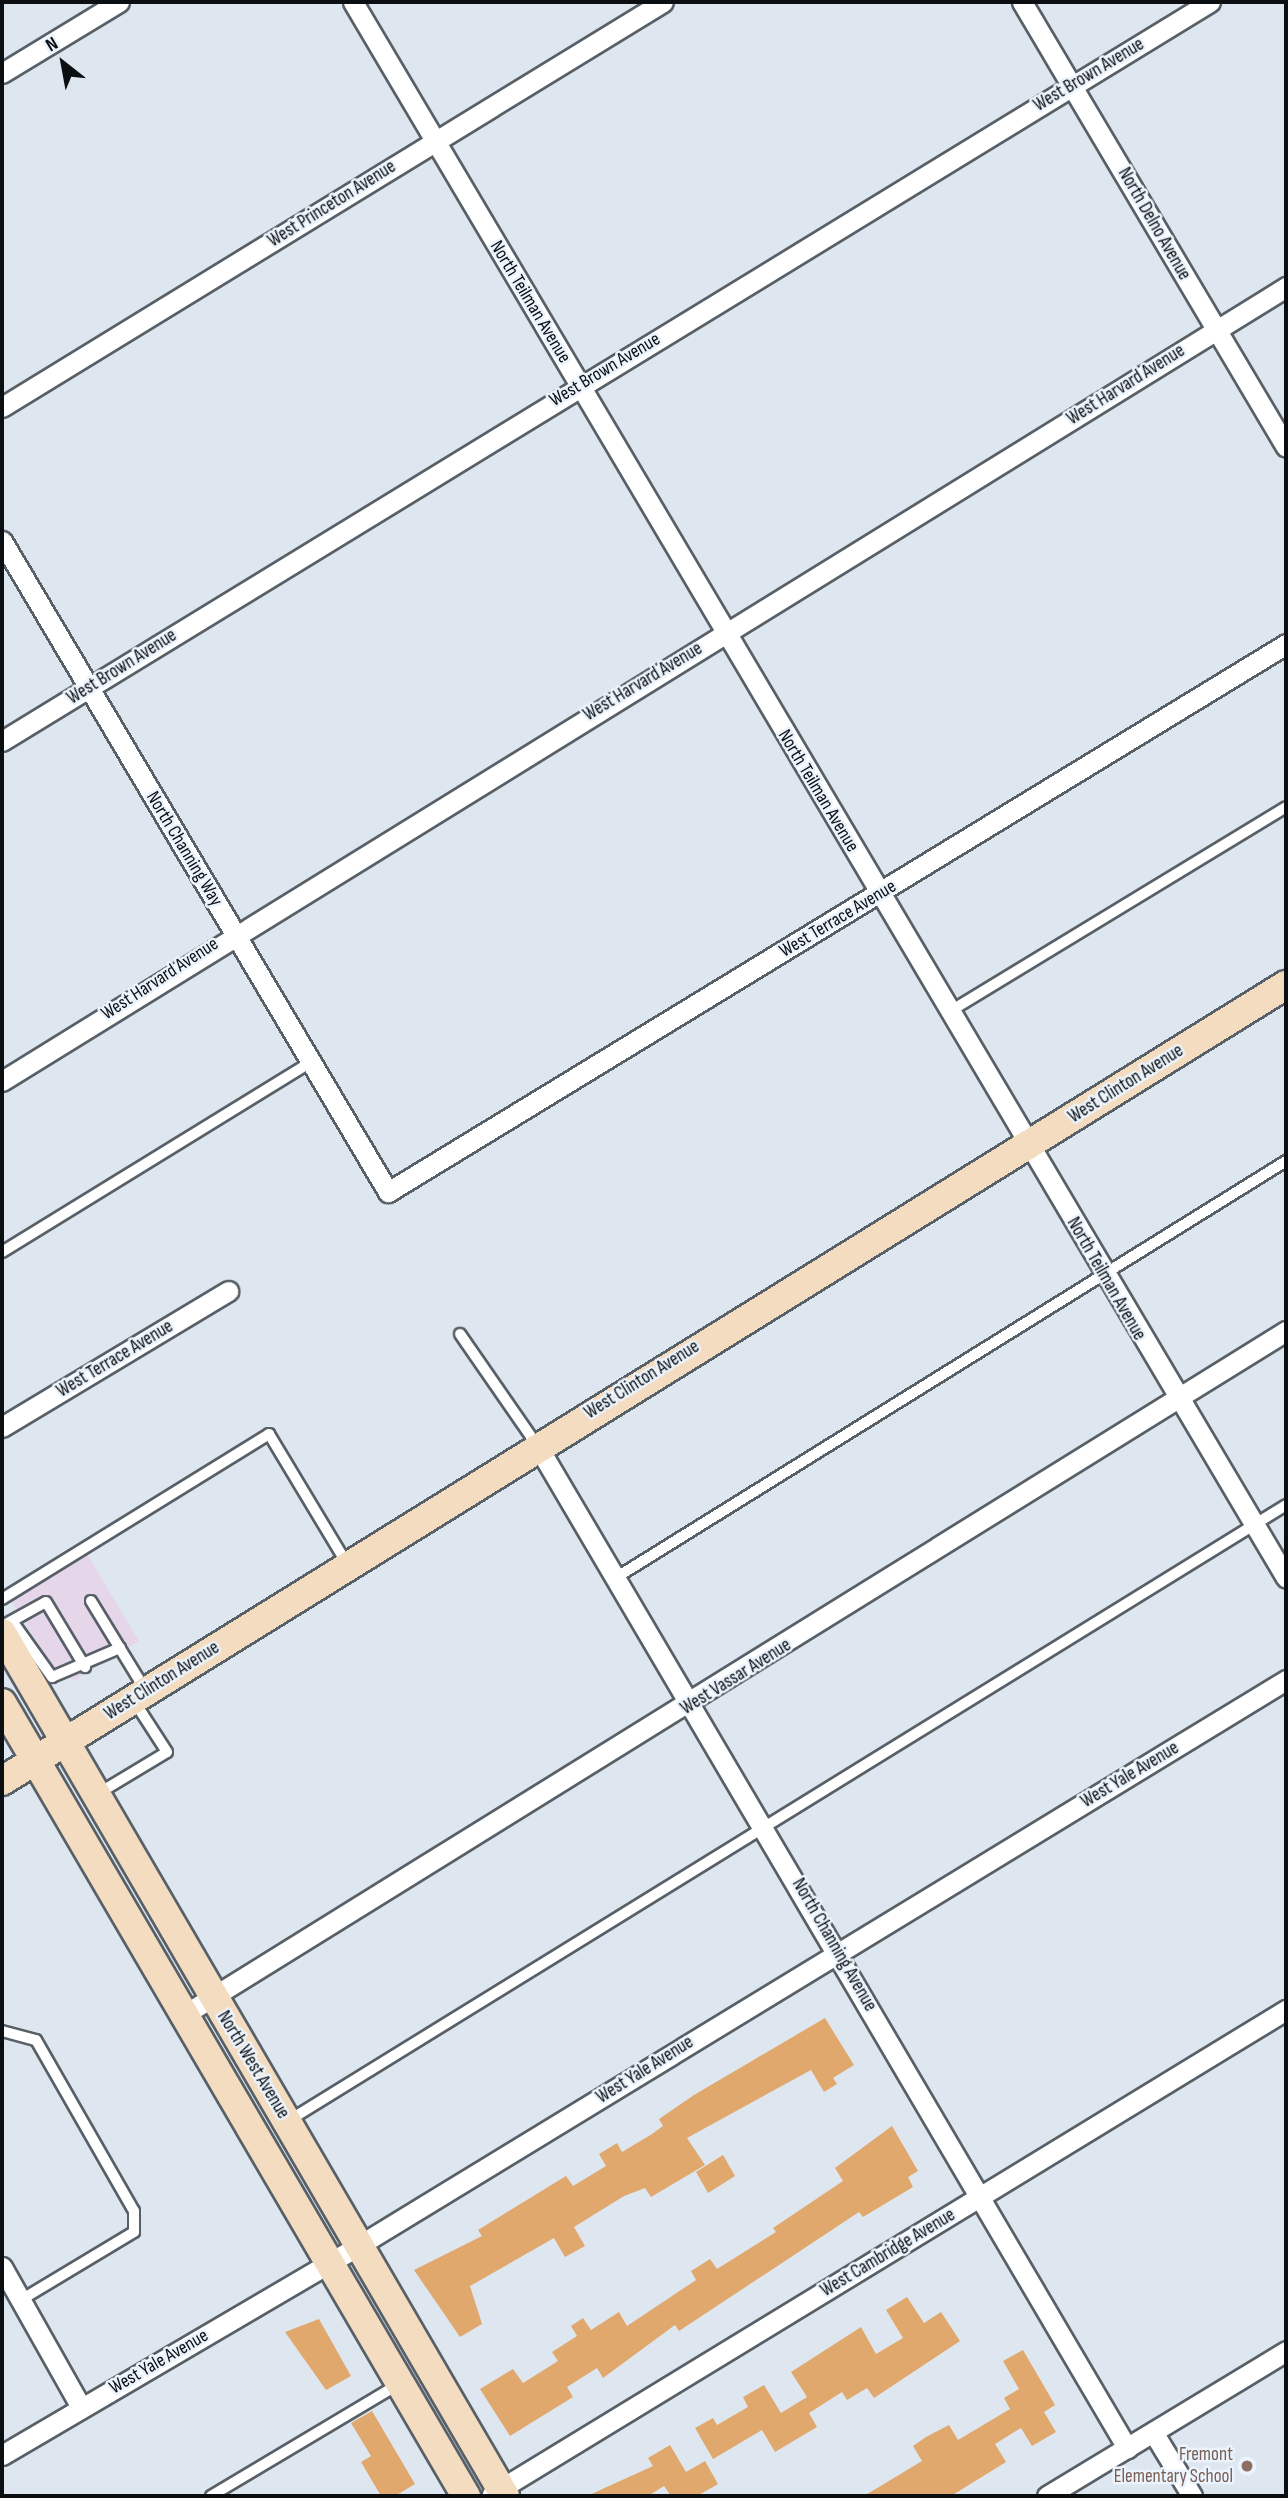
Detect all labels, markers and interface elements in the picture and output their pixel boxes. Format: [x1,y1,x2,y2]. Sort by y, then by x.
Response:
north arrow [28,28,98,98]
text: N [42,32,62,57]
street label: West Brown Avenue [1030,33,1148,117]
street label: West Princeton Avenue [264,155,400,253]
street label: North Delno Avenue [1113,164,1195,284]
street label: North Teilman Avenue [485,237,575,367]
street label: West Brown Avenue [546,328,664,412]
street label: West Harvard Avenue [1063,340,1189,430]
street label: West Brown Avenue [63,624,181,710]
street label: West Harvard Avenue [579,638,707,726]
street label: North Teilman Avenue [773,726,863,856]
street label: North Channing Way [141,788,227,910]
street label: West Terrace Avenue [776,875,900,963]
street label: West Harvard Avenue [97,933,223,1025]
street label: West Clinton Avenue [1064,1040,1188,1128]
street label: North Teilman Avenue [1062,1213,1150,1345]
street label: West Terrace Avenue [53,1315,177,1403]
street label: West Clinton Avenue [580,1336,704,1424]
street label: West Vassar Avenue [676,1634,796,1720]
street label: West Clinton Avenue [100,1637,224,1725]
street label: West Yale Avenue [1077,1737,1183,1813]
street label: North Channing Avenue [787,1874,881,2016]
street label: North West Avenue [212,2007,294,2123]
street label: West Yale Avenue [592,2031,698,2109]
street label: West Cambridge Avenue [816,2204,960,2302]
street label: West Yale Avenue [105,2325,213,2399]
place label: Fremont Elementary School [1114,2444,1233,2488]
marker: Fremont Elementary School [1239,2458,1255,2474]

